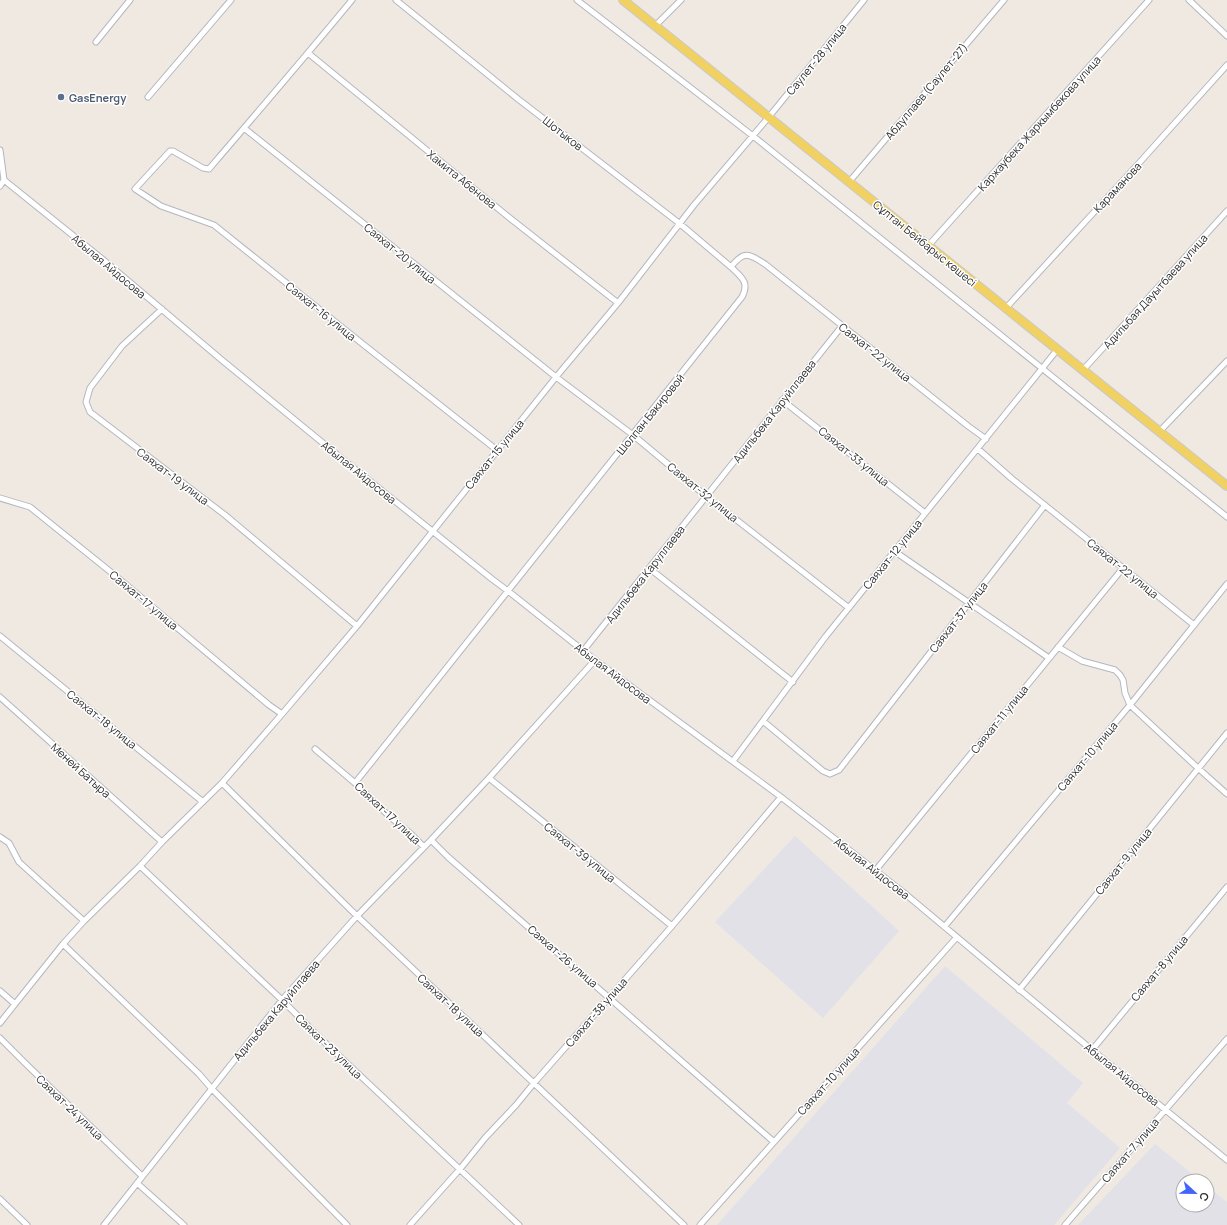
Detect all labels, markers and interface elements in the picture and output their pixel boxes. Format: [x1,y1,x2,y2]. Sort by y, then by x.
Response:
street label: Саулет-28 улица [782,20,850,98]
street label: Абдуллаев (Саулет-27) [881,40,971,142]
street label: Каржаубека Жаркымбекова улица [974,52,1104,194]
place label: GasEnergy [69,90,127,105]
marker: GasEnergy [56,92,66,102]
street label: Шотыков [540,113,586,153]
street label: Хамита Абенова [424,146,500,212]
street label: Караманова [1090,158,1144,216]
street label: Сұлтан Бейбарыс көшесі [870,197,980,289]
street label: Саяхат-20 улица [361,219,439,287]
street label: Адильбая Дауытбаева улица [1099,230,1211,352]
street label: Абылая Айдосова [69,231,149,301]
street label: Саяхат-16 улица [283,278,359,344]
street label: Саяхат-22 улица [836,319,914,385]
street label: Адильбека Каруйллаева [729,356,819,466]
street label: Шолпан Бакировой [613,370,687,458]
street label: Саяхат-15 улица [461,416,527,492]
street label: Саяхат-33 улица [815,423,893,489]
street label: Абылая Айдосова [318,437,400,507]
street label: Саяхат-19 улица [134,444,212,508]
street label: Саяхат-32 улица [664,459,742,525]
street label: Саяхат-12 улица [859,516,925,592]
street label: Адильбека Каруллаева [602,522,688,626]
street label: Саяхат-22 улица [1084,535,1162,601]
street label: Саяхат-17 улица [107,567,181,633]
street label: Саяхат-37 улица [925,578,991,656]
street label: Абылая Айдосова [572,639,654,707]
street label: Саяхат-11 улица [967,682,1031,756]
street label: Саяхат-18 улица [64,686,140,752]
street label: Саяхат-10 улица [1054,718,1120,794]
street label: Меней Батыра [48,739,114,801]
street label: Саяхат-17 улица [352,779,424,847]
street label: Саяхат-39 улица [541,819,619,885]
street label: Саяхат-9 улица [1091,824,1155,898]
street label: Абылая Айдосова [831,834,913,902]
street label: Саяхат-26 улица [525,921,601,991]
street label: Саяхат-8 улица [1127,932,1191,1004]
street label: Адильбека Каруйллаева [229,957,323,1063]
street label: Саяхат-18 улица [414,970,488,1040]
street label: Саяхат-38 улица [562,974,630,1050]
street label: Саяхат-23 улица [292,1010,366,1082]
street label: Абылая Айдосова [1081,1039,1163,1109]
street label: Саяхат-10 улица [794,1044,862,1118]
street label: Саяхат-24 улица [33,1071,107,1143]
street label: Саяхат-7 улица [1098,1115,1162,1185]
north arrow [1175,1173,1215,1213]
text: С [1196,1190,1213,1204]

